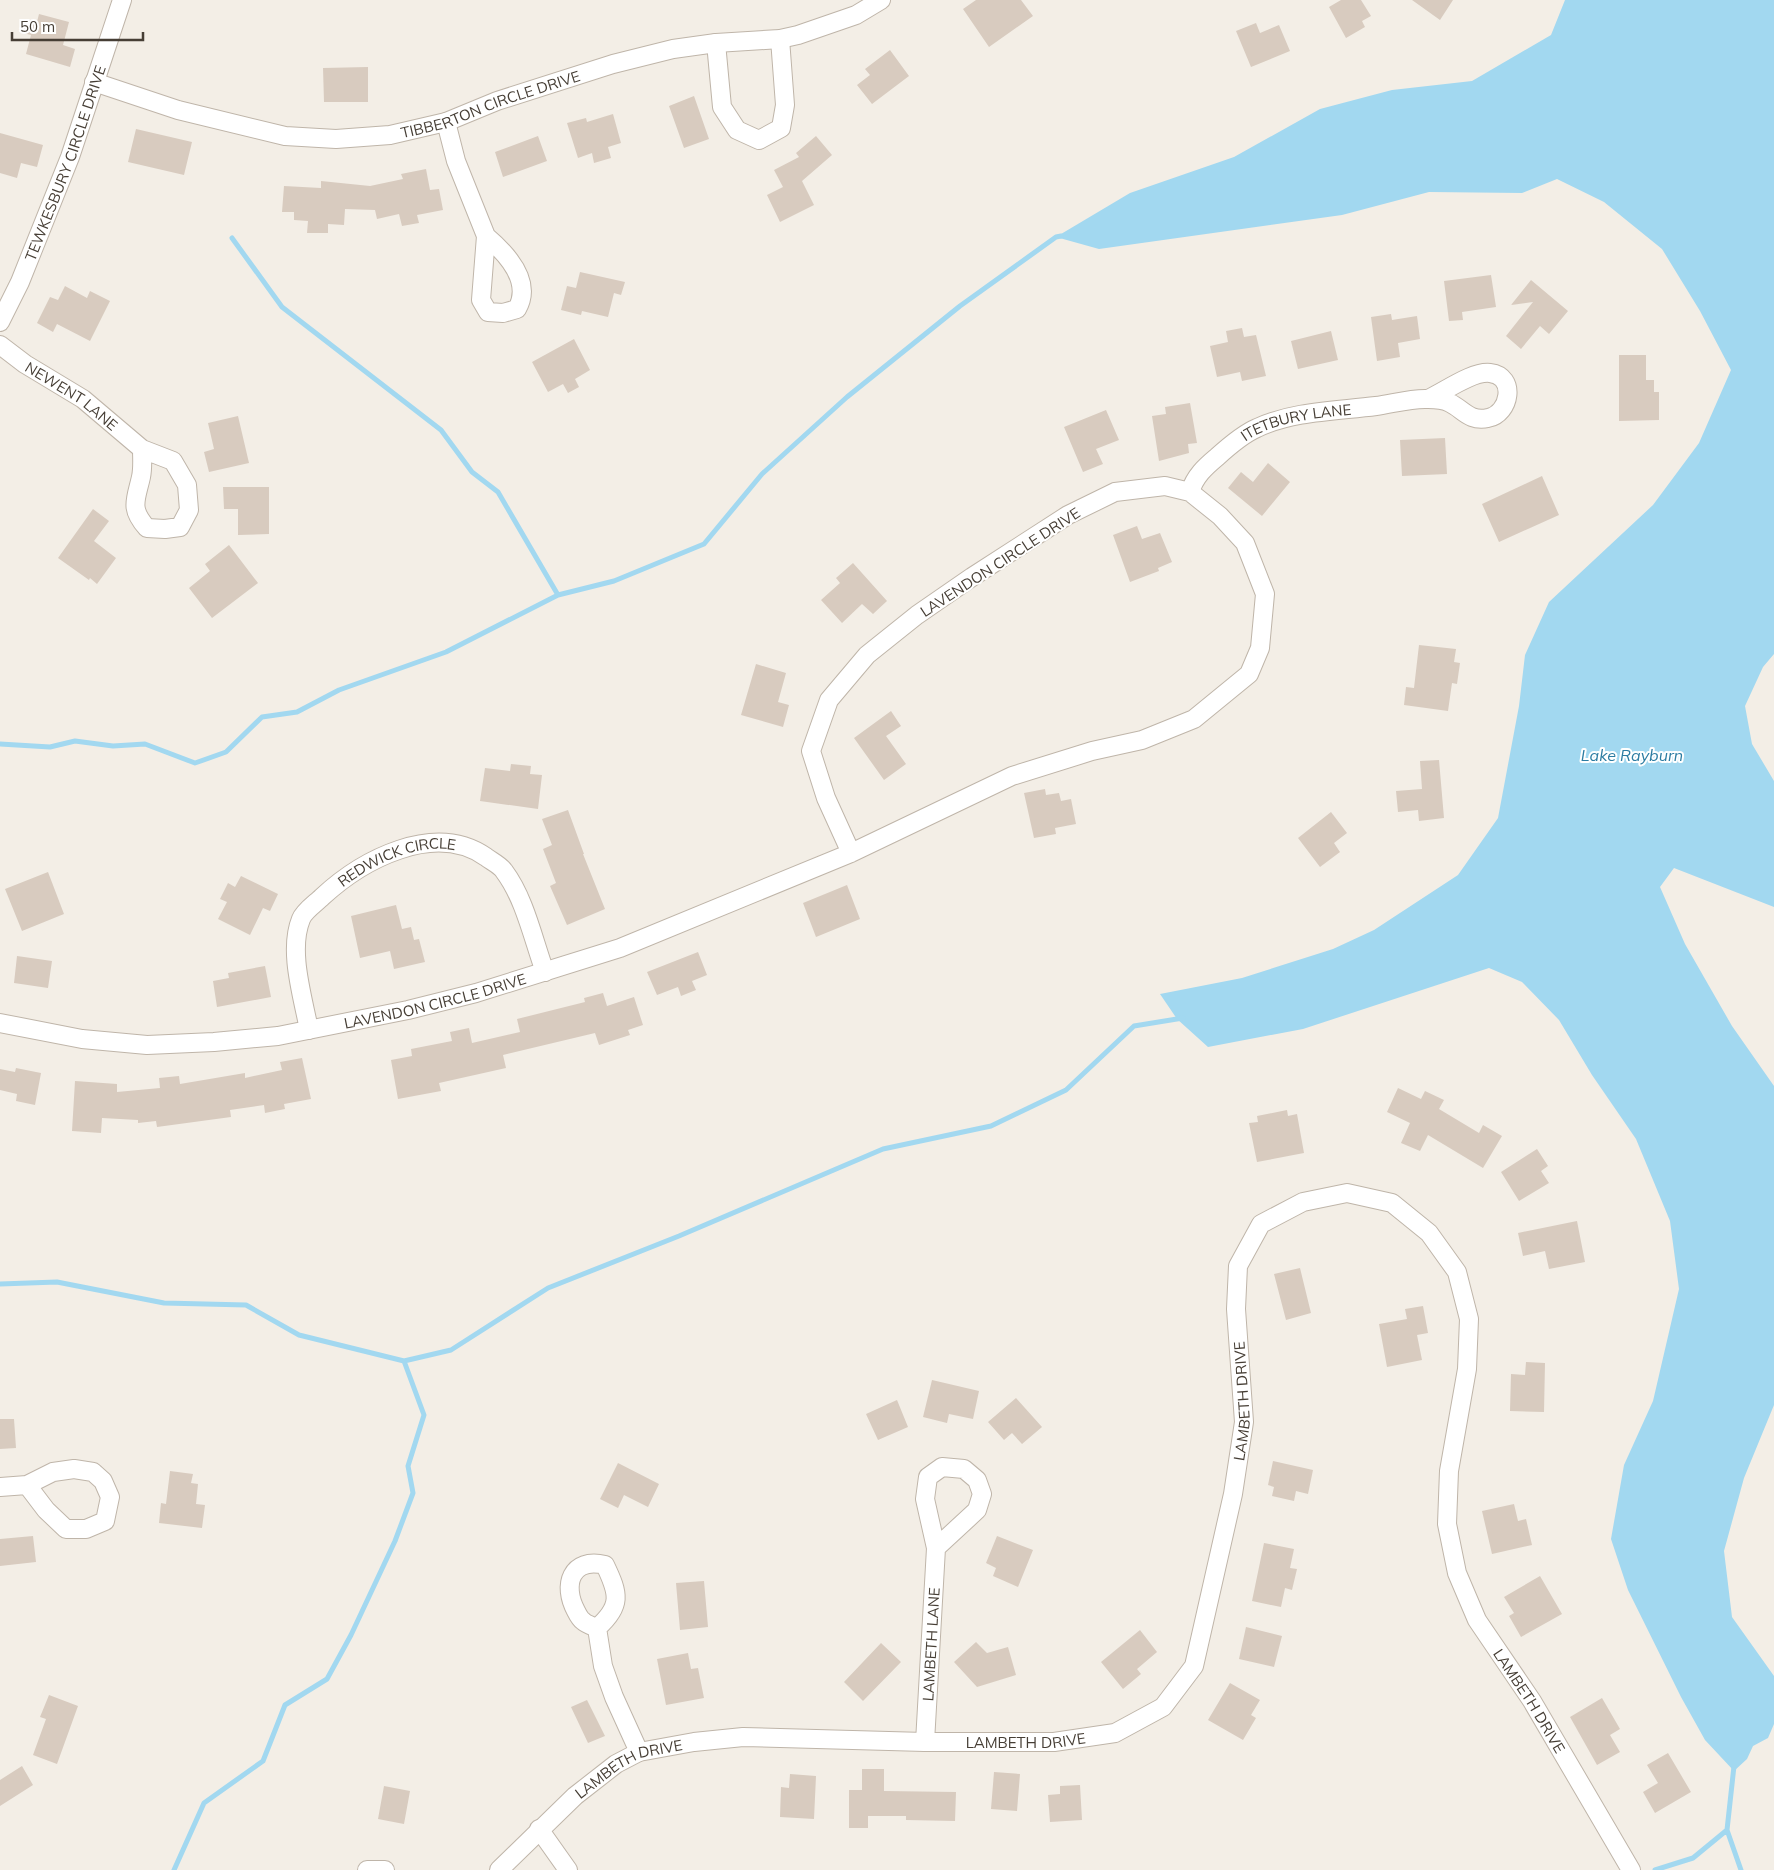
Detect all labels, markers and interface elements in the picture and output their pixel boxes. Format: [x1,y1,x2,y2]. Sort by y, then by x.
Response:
scale bar [12,10,144,42]
text: 50 m [20,17,55,36]
street label: TEWKESBURY CIRCLE DRIVE [20,63,109,263]
street label: TIBBERTON CIRCLE DRIVE [399,66,582,142]
street label: NEWENT LANE [22,357,122,434]
street label: ITETBURY LANE [1237,399,1352,445]
street label: LAVENDON CIRCLE DRIVE [916,503,1084,621]
water label: Lake Rayburn [1581,745,1683,765]
street label: REDWICK CIRCLE [334,833,457,890]
street label: LAVENDON CIRCLE DRIVE [342,968,528,1032]
street label: LAMBETH DRIVE [1229,1341,1254,1462]
street label: LAMBETH LANE [918,1587,943,1702]
street label: LAMBETH DRIVE [1490,1645,1570,1756]
street label: LAMBETH DRIVE [966,1728,1087,1752]
street label: LAMBETH DRIVE [571,1735,684,1802]

